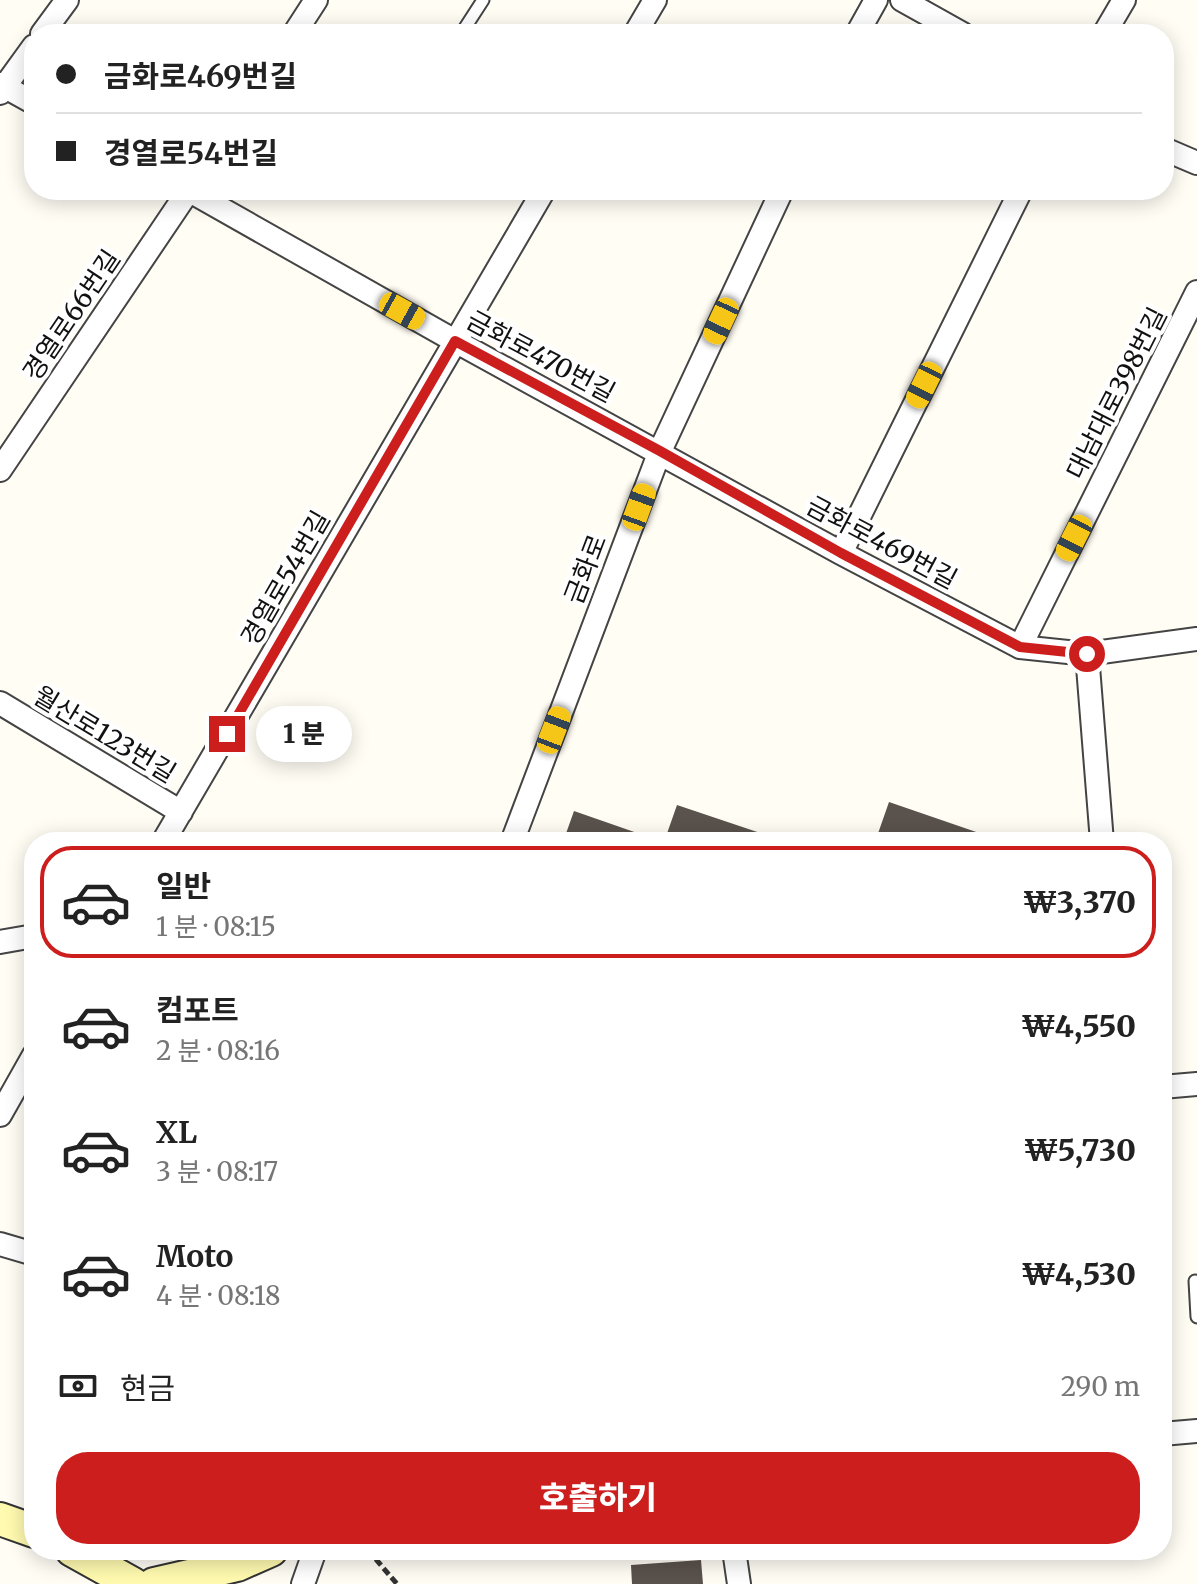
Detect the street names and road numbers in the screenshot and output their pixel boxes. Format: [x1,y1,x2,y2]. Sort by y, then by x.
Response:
street label: 경열로66번길 [15,243,127,387]
street label: 대남대로398번길 [1059,302,1173,484]
street label: 금화로470번길 [461,303,621,409]
street label: 금화로469번길 [801,488,963,596]
street label: 경열로54번길 [233,505,337,651]
street label: 금화로 [557,530,613,608]
street label: 월산로123번길 [28,679,182,789]

